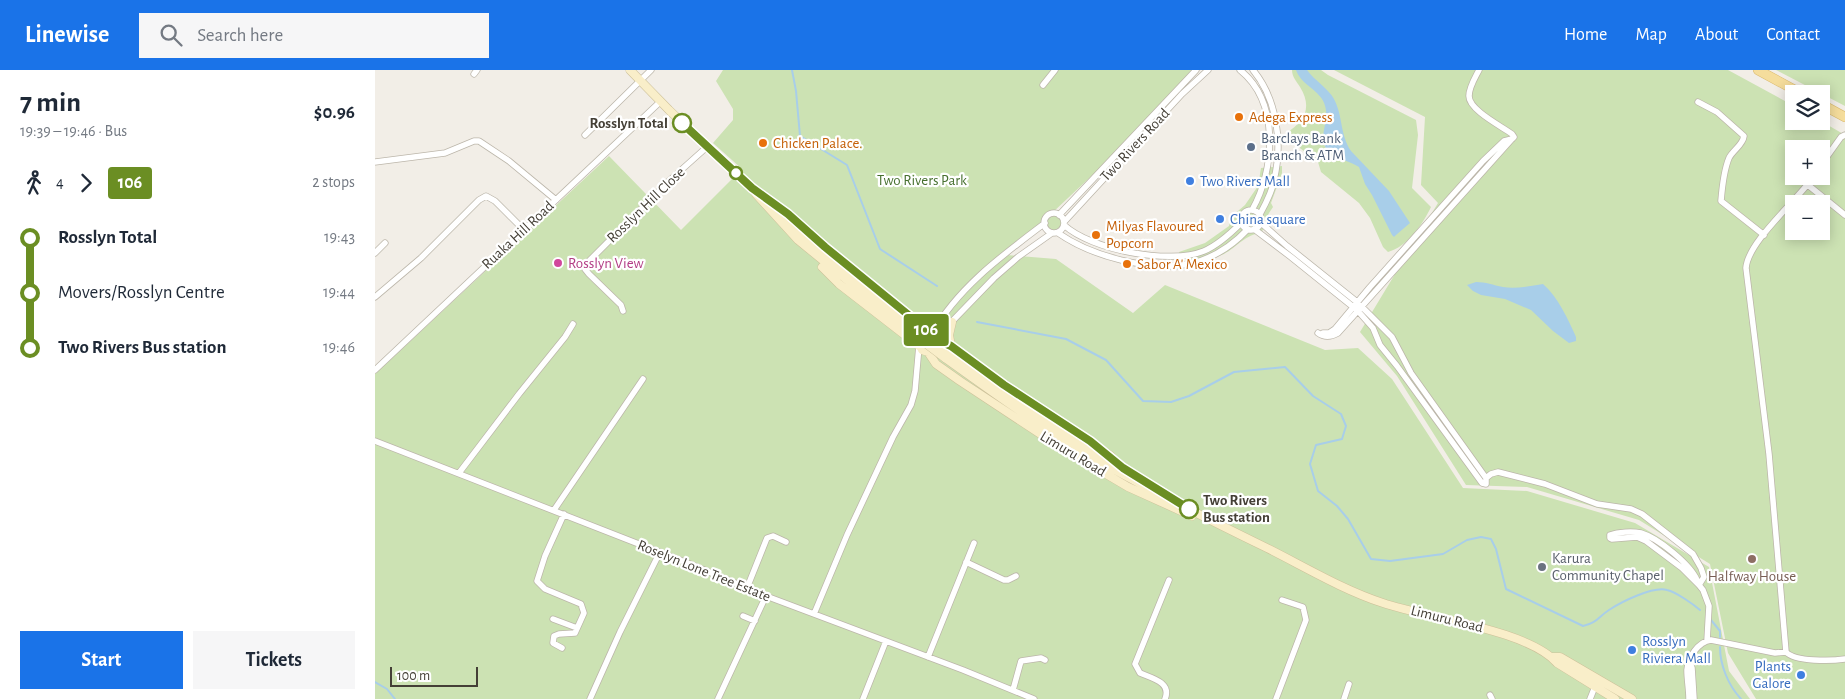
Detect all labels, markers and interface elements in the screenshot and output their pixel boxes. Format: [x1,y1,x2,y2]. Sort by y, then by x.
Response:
search box [139,13,489,58]
icon: search [157,21,185,49]
text: Linewise [25,23,109,47]
text: Search here [197,26,283,45]
text: Home [1564,26,1607,44]
text: Map [1635,26,1667,44]
text: About [1695,26,1738,44]
text: Contact [1766,26,1820,44]
map controls [1785,85,1830,240]
button: layers [1785,85,1830,130]
text: 7 min [20,89,81,117]
text: $0.96 [314,103,355,122]
street label: Two Rivers Road [1098,105,1173,184]
place label: Adega Express [1249,110,1333,125]
marker: Adega Express [1233,111,1245,123]
marker: Rosslyn Total [672,113,692,133]
place label: Rosslyn Total [590,116,668,131]
text: 19:39 – 19:46 · Bus [20,123,127,139]
place label: Barclays Bank Branch & ATM [1261,131,1344,163]
place label: Chicken Palace. [773,136,862,151]
marker: Chicken Palace. [757,137,769,149]
button: + [1785,140,1830,185]
marker: Barclays Bank Branch & ATM [1245,141,1257,153]
street label: Rosslyn Hill Close [604,164,688,246]
unlabelled marker [729,166,743,180]
icon: walk [20,169,48,197]
icon: forward [72,169,100,197]
park label: Two Rivers Park [877,173,967,188]
text: 4 [56,174,64,190]
text: 106 [118,174,142,192]
text: 2 stops [312,174,355,190]
place label: Two Rivers Mall [1200,174,1290,189]
marker: Two Rivers Mall [1184,175,1196,187]
button: − [1785,195,1830,240]
street label: Ruaka Hill Road [479,198,557,272]
place label: China square [1230,212,1306,227]
marker: China square [1214,213,1226,225]
place label: Milyas Flavoured Popcorn [1106,219,1204,251]
text: Rosslyn Total [58,228,157,247]
text: 19:43 [324,229,355,245]
marker: Milyas Flavoured Popcorn [1090,229,1102,241]
place label: Rosslyn View [568,256,644,271]
marker: Rosslyn View [552,257,564,269]
place label: Sabor A' Mexico [1137,257,1227,272]
marker: Sabor A' Mexico [1121,258,1133,270]
text: Movers/Rosslyn Centre [58,283,225,302]
text: 19:44 [323,284,355,300]
line badge: 106 [897,314,955,346]
text: 106 [914,321,938,339]
text: Two Rivers Bus station [58,338,226,357]
text: 19:46 [323,339,355,355]
street label: Limuru Road [1037,428,1109,480]
place label: Two Rivers Bus station [1203,493,1270,525]
marker: Two Rivers Bus station [1179,499,1199,519]
street label: Roselyn Lone Tree Estate [635,537,773,605]
place label: Karura Community Chapel [1552,551,1664,583]
marker: Halfway House [1746,553,1758,565]
marker: Karura Community Chapel [1536,561,1548,573]
place label: Halfway House [1708,569,1796,584]
street label: Limuru Road [1409,603,1485,635]
button: Start [20,631,183,689]
button: Tickets [193,631,355,689]
place label: Rosslyn Riviera Mall [1642,634,1711,666]
marker: Rosslyn Riviera Mall [1626,644,1638,656]
place label: Plants Galore [1753,659,1791,691]
scale bar [390,664,477,687]
text: 100 m [397,669,430,683]
marker: Plants Galore [1795,669,1807,681]

